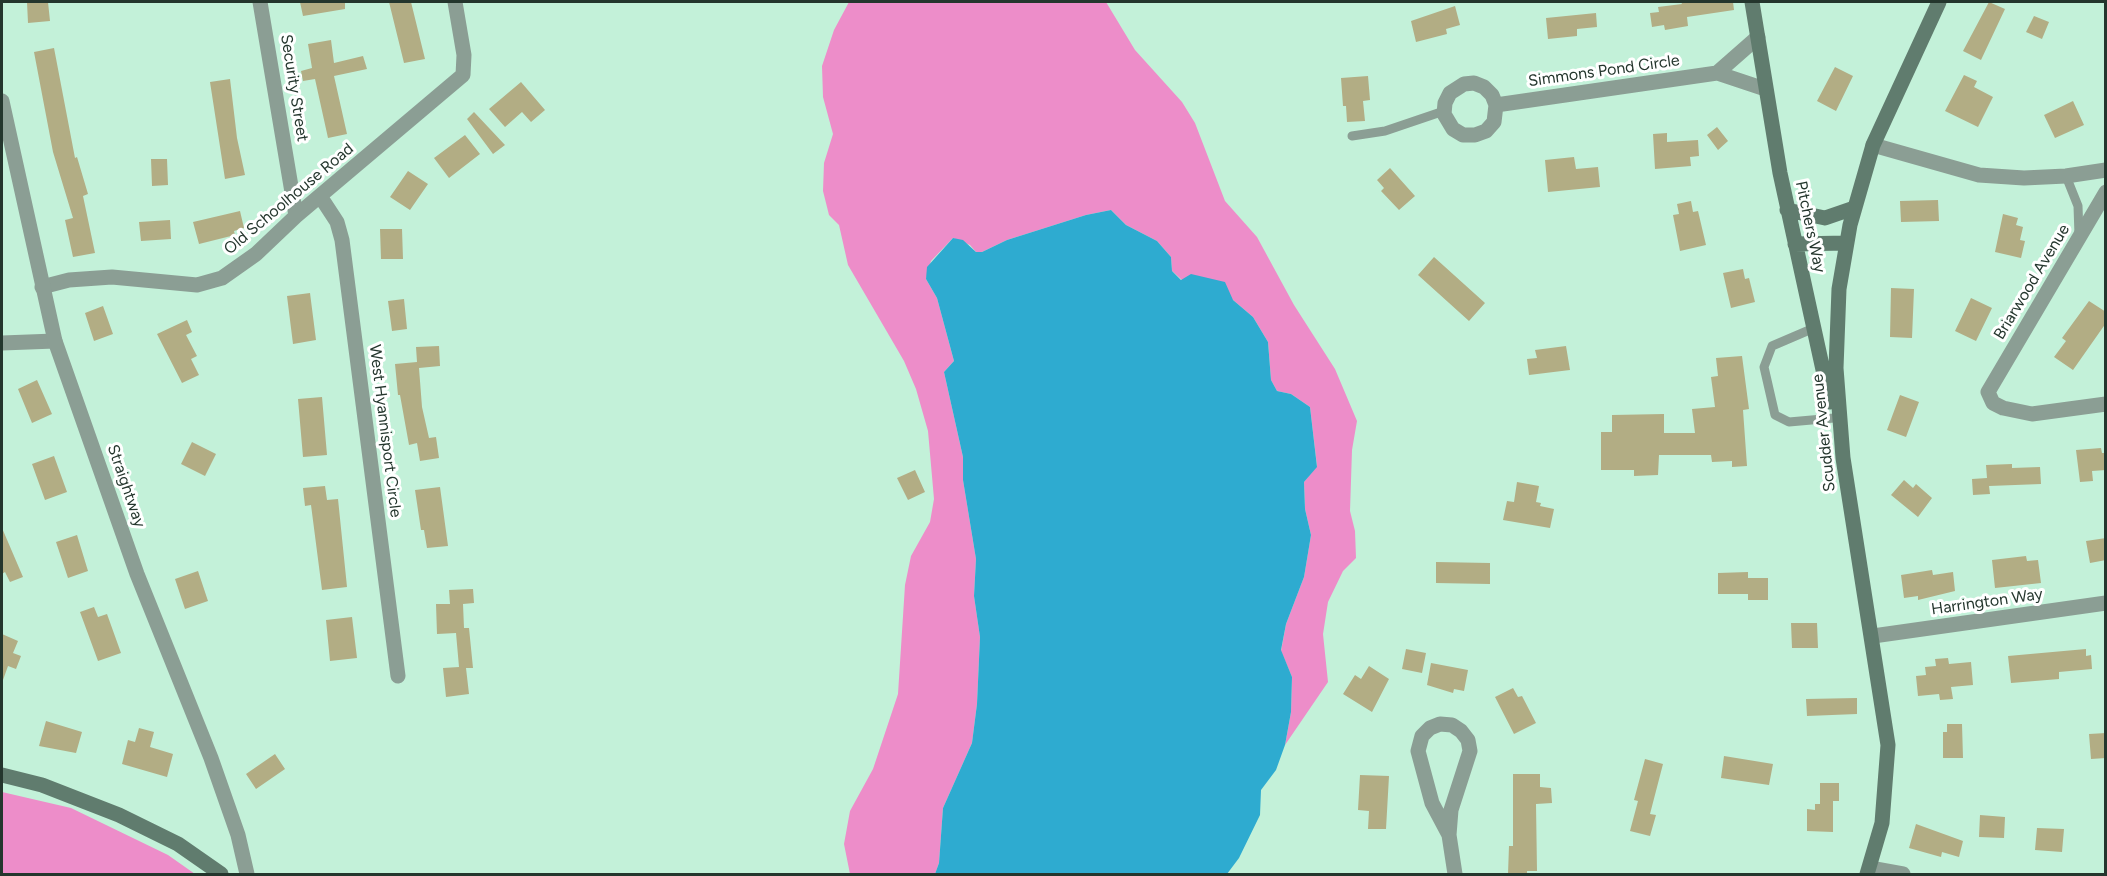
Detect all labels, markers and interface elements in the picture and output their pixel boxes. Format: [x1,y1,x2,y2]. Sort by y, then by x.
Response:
street label: Security Street [276,33,312,143]
street label: Simmons Pond Circle [1527,51,1681,91]
street label: Old Schoolhouse Road [220,139,358,259]
street label: Pitchers Way [1791,179,1829,275]
street label: Briarwood Avenue [1990,221,2074,343]
street label: West Hyannisport Circle [365,343,405,519]
street label: Scudder Avenue [1808,373,1840,493]
street label: Straightway [103,442,149,530]
street label: Harrington Way [1930,585,2044,619]

